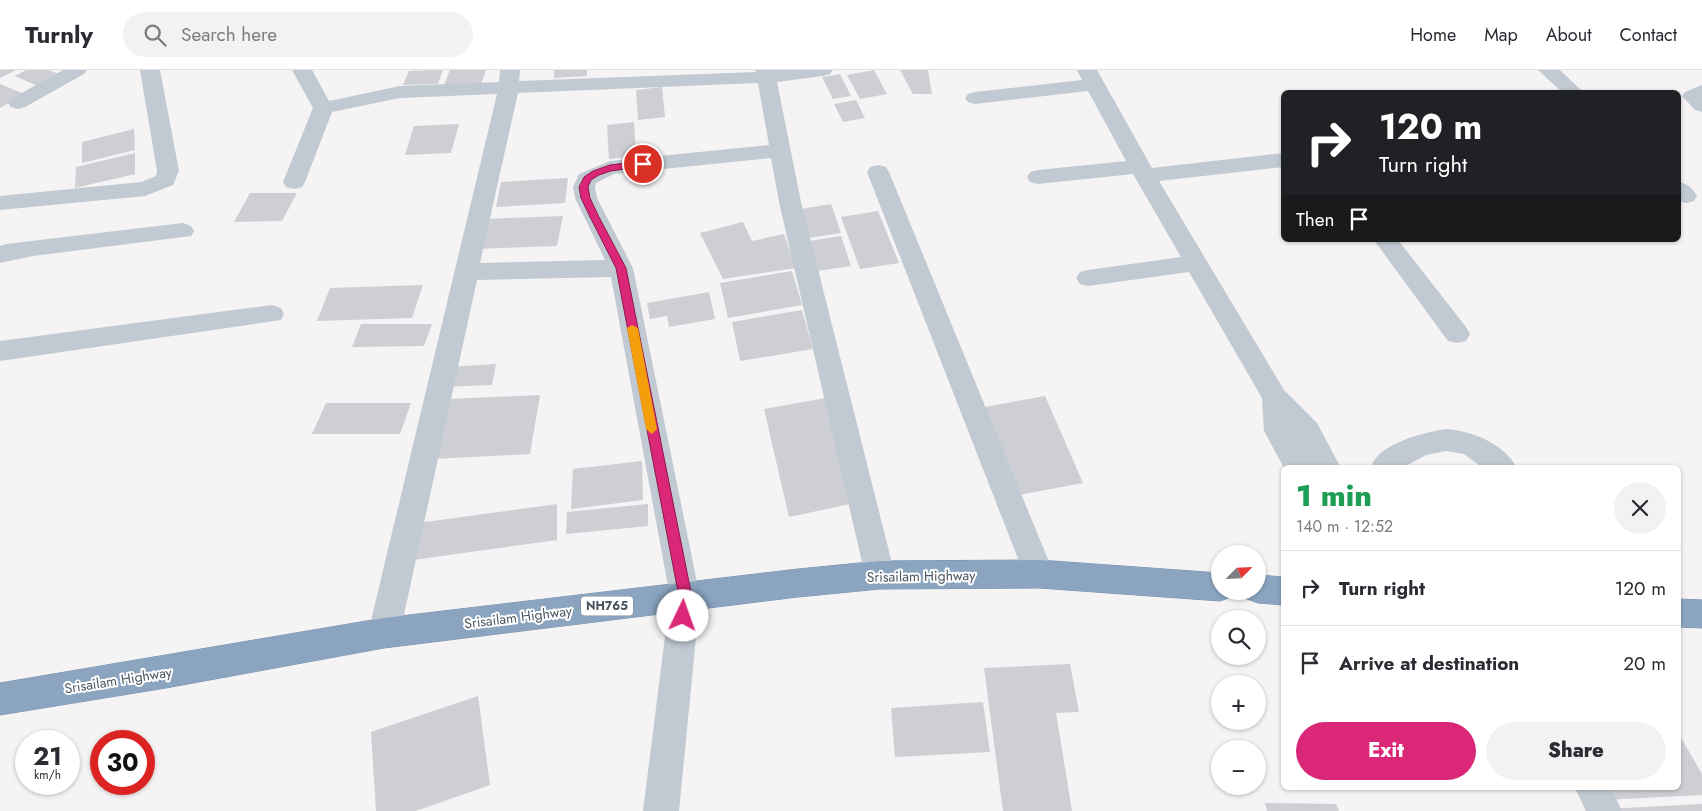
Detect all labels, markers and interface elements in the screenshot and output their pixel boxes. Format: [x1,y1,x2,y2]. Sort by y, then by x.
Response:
search box [123,12,473,57]
text: Turnly [25,17,93,52]
icon: search [141,21,169,49]
text: Search here [181,21,277,48]
text: Home [1410,22,1456,48]
text: Map [1484,22,1518,48]
text: About [1546,22,1591,48]
text: Contact [1619,22,1677,48]
text: 120 m [1379,102,1482,152]
icon: right [1296,110,1361,175]
pin [622,143,664,185]
text: Turn right [1379,148,1467,180]
icon: arrive [629,150,657,178]
icon: arrive [1345,205,1373,233]
text: Then [1296,206,1335,233]
text: 1 min [1296,474,1372,517]
button: close [1614,482,1666,534]
text: 140 m · 12:52 [1296,515,1393,538]
north arrow [1211,545,1266,600]
map controls [1211,545,1266,795]
street label: Srisailam Highway [867,565,976,587]
icon: right [1296,574,1324,602]
text: Turn right [1339,575,1425,602]
text: 120 m [1615,575,1666,602]
position arrow [656,589,708,641]
road number: NH765 [581,596,633,616]
street label: Srisailam Highway [463,600,574,634]
button: search [1211,610,1266,665]
icon: arrive [1296,649,1324,677]
text: Arrive at destination [1339,650,1519,677]
text: 20 m [1623,650,1666,677]
street label: Srisailam Highway [63,662,174,698]
button: + [1211,675,1266,730]
button: Exit [1296,722,1476,780]
button: Share [1486,722,1666,780]
speed limit sign: 30 [90,730,155,795]
text: 21 [33,738,62,774]
button: − [1211,740,1266,795]
text: km/h [34,766,61,784]

